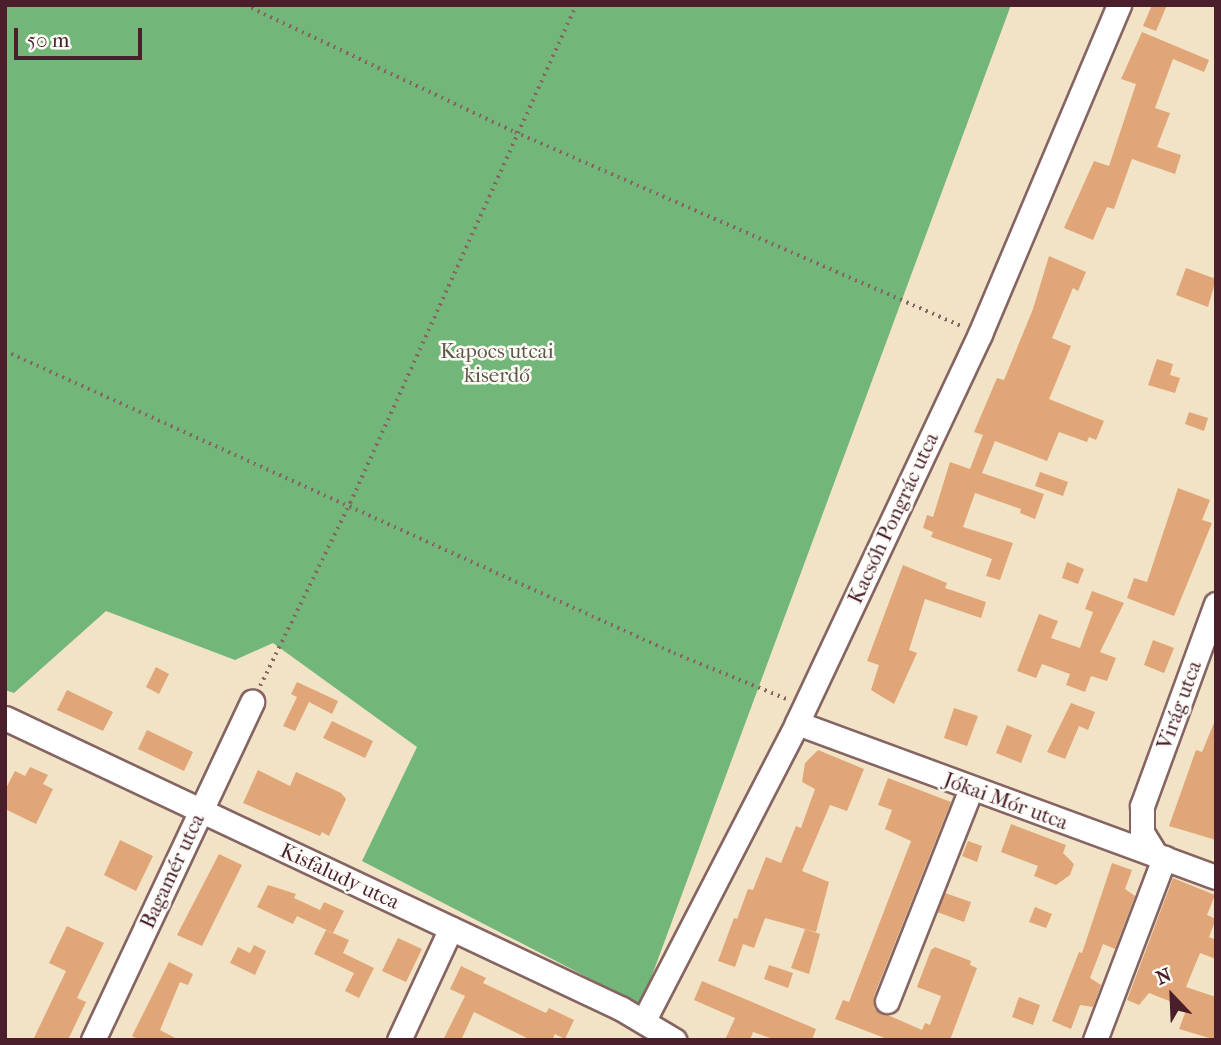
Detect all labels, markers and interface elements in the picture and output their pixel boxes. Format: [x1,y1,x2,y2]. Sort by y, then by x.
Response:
scale bar [18,14,145,58]
text: 50 m [27,28,70,52]
park label: Kapocs utcai kiserdő [440,338,554,388]
street label: Kacsóh Pongrác utca [842,428,944,608]
street label: Virág utca [1151,657,1207,753]
street label: Jókai Mór utca [940,767,1072,835]
street label: Bagamér utca [134,810,210,932]
street label: Kisfaludy utca [276,837,404,915]
north arrow [1137,961,1207,1031]
text: N [1153,964,1175,990]

